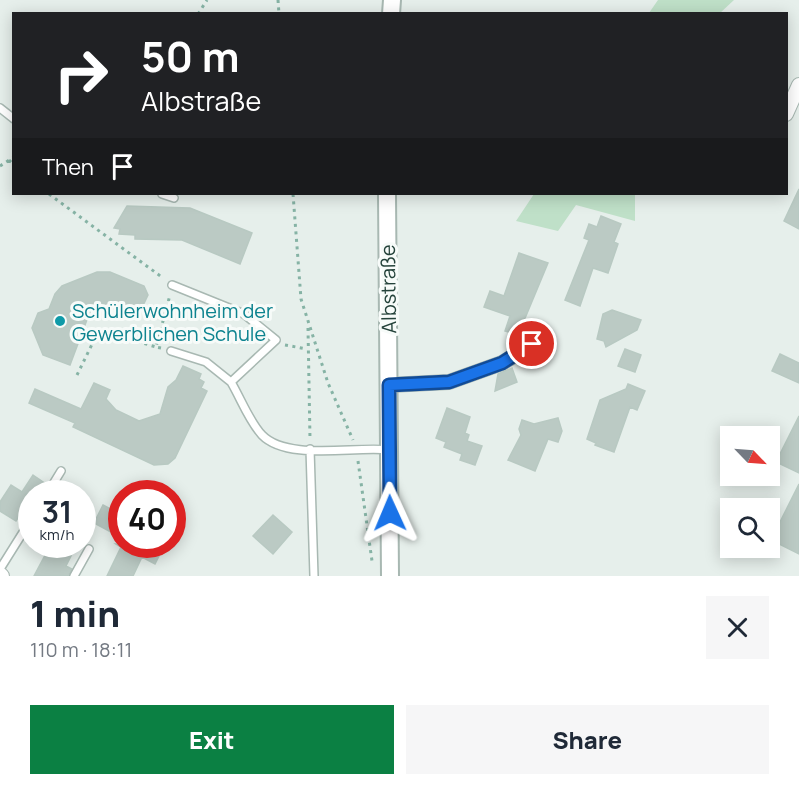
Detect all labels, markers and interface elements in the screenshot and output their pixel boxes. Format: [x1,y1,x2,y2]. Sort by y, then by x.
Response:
text: 50 m [141,27,239,85]
icon: right [42,36,120,114]
text: Albstraße [141,82,261,119]
icon: arrive [106,150,139,183]
text: Then [42,152,94,182]
street label: Albstraße [374,244,402,334]
place label: Schülerwohnheim der Gewerblichen Schule [72,297,273,347]
marker: Schülerwohnheim der Gewerblichen Schule [53,314,67,328]
pin [506,318,557,369]
icon: arrive [515,327,548,360]
north arrow [720,426,780,486]
map controls [720,426,780,558]
speed limit sign: 40 [108,480,186,558]
position arrow [358,481,422,545]
text: 31 [42,491,72,532]
button: search [720,498,780,558]
text: km/h [40,524,74,545]
text: 1 min [30,589,120,638]
button: close [706,596,769,659]
text: 110 m · 18:11 [30,636,132,663]
button: Exit [30,705,394,774]
button: Share [406,705,769,774]

